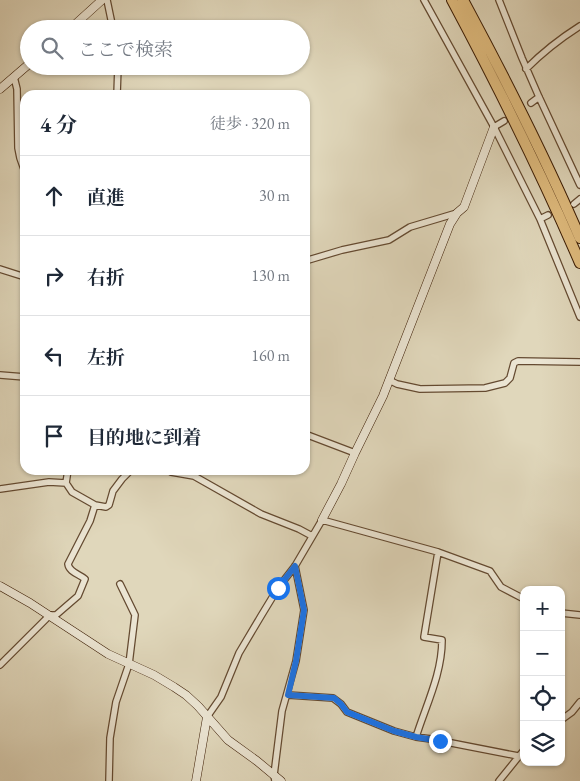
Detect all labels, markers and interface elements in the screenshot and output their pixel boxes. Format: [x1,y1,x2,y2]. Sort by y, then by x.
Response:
search box [20,20,310,75]
icon: search [38,34,66,62]
text: ここで検索 [78,37,173,62]
text: 4 分 [40,111,77,138]
text: 徒歩 · 320 m [210,113,290,134]
icon: ahead [40,182,68,210]
text: 直進 [87,185,125,210]
text: 30 m [259,185,290,206]
icon: right [40,262,68,290]
text: 右折 [87,265,125,290]
text: 130 m [251,265,290,286]
icon: left [40,342,68,370]
text: 左折 [87,345,125,370]
text: 160 m [251,345,290,366]
icon: arrive [40,422,68,450]
text: 目的地に到着 [87,425,201,450]
route start [267,577,290,600]
map controls [520,586,565,766]
button: + [520,586,565,631]
button: − [520,631,565,676]
button: locate [520,676,565,721]
button: layers [520,721,565,766]
route end [429,730,452,753]

